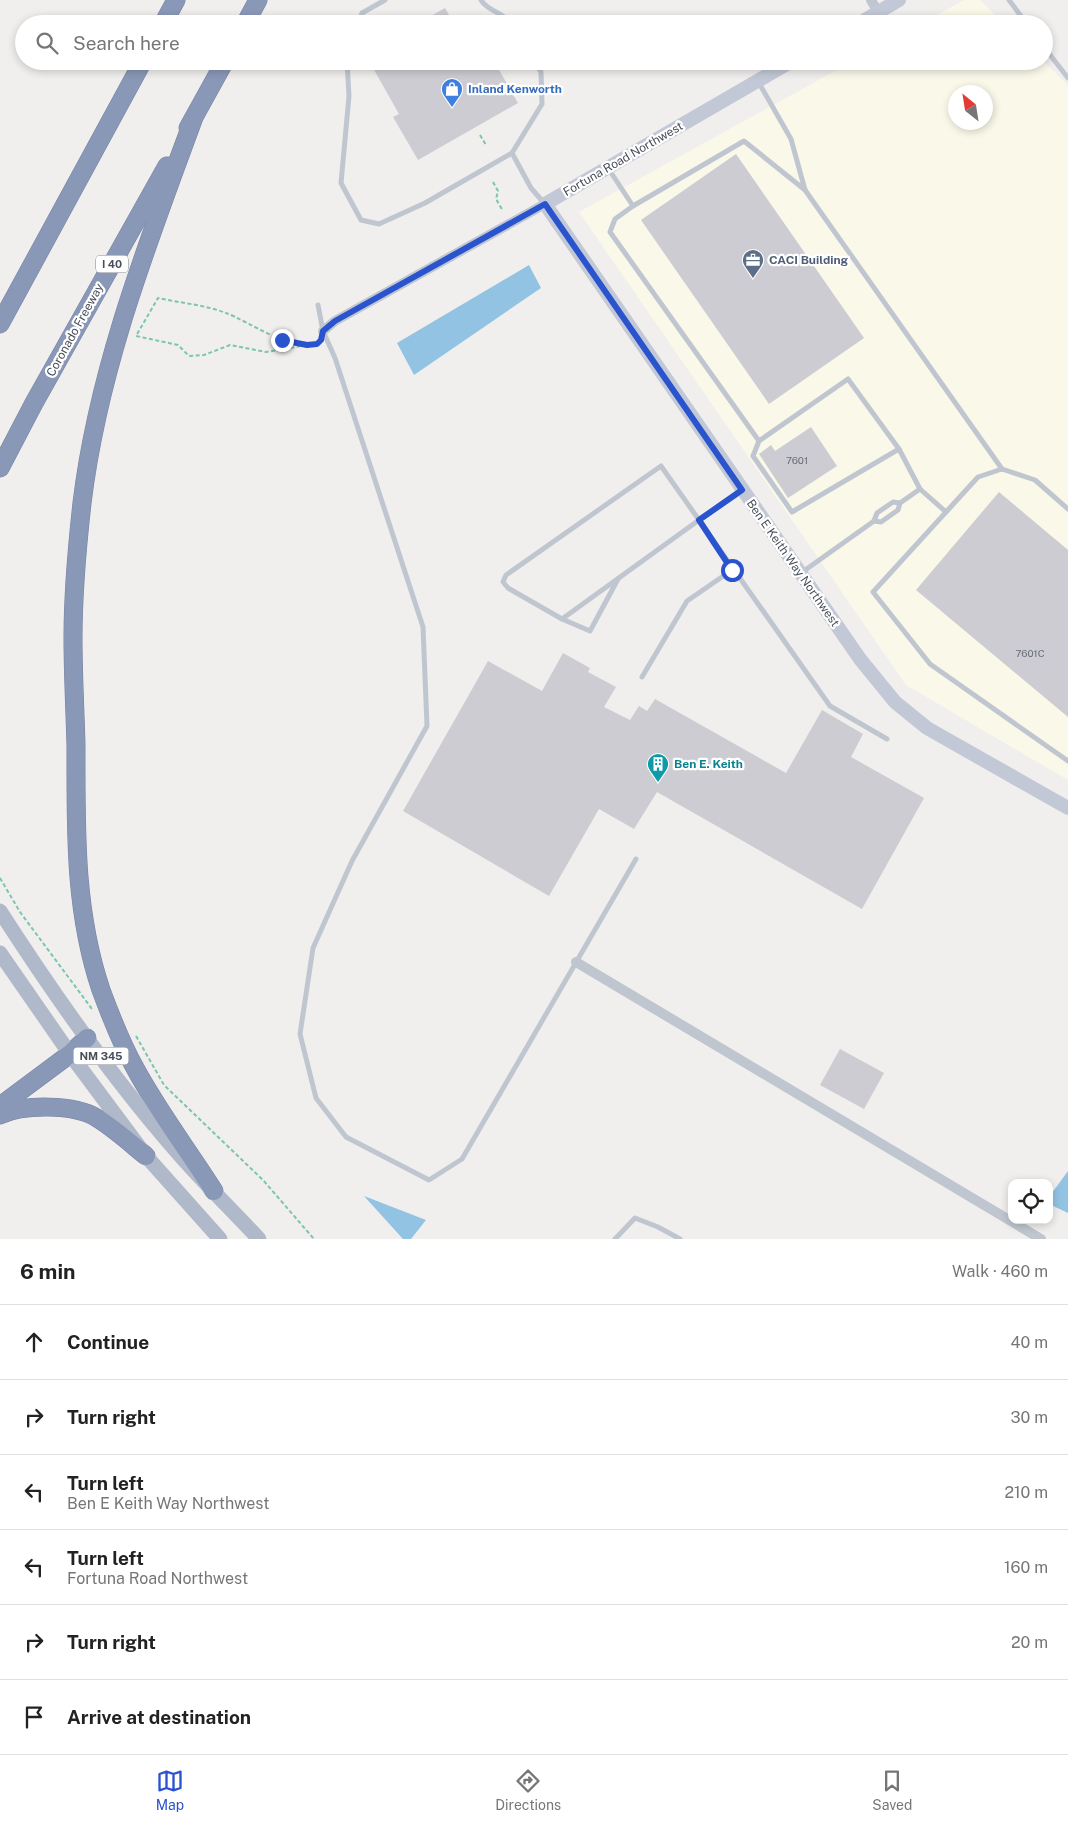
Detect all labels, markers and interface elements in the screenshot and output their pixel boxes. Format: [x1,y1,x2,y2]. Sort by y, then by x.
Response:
search box [15,15,1053,70]
icon: search [33,29,61,57]
text: Search here [73,32,180,54]
shop icon: Inland Kenworth [440,77,464,108]
place label: Inland Kenworth [468,82,562,96]
north arrow [948,85,993,130]
street label: Fortuna Road Northwest [561,119,686,199]
office icon: CACI Building [741,248,765,279]
place label: CACI Building [769,253,849,267]
road number: I 40 [96,255,128,272]
street label: Coronado Freeway [44,281,107,379]
route end [271,329,294,352]
house number: 7601 [786,454,808,466]
street label: Ben E Keith Way Northwest [744,497,842,629]
route start [721,559,744,582]
house number: 7601C [1015,647,1045,659]
building icon: Ben E. Keith [646,752,670,783]
place label: Ben E. Keith [674,757,743,771]
road number: NM 345 [74,1048,128,1064]
map controls [1008,1179,1053,1224]
button: locate [1008,1179,1053,1224]
text: 6 min [20,1259,76,1284]
text: Walk · 460 m [952,1262,1048,1281]
icon: ahead [20,1328,48,1356]
text: Continue [67,1331,149,1353]
text: 40 m [1010,1333,1048,1352]
icon: right [20,1403,48,1431]
text: Turn right [67,1406,156,1428]
text: 30 m [1011,1408,1048,1427]
text: Turn left [67,1472,144,1494]
icon: left [20,1478,48,1506]
text: 210 m [1004,1483,1048,1502]
text: Ben E Keith Way Northwest [67,1494,269,1513]
text: Turn left [67,1547,144,1569]
icon: left [20,1553,48,1581]
text: 160 m [1004,1558,1048,1577]
text: Fortuna Road Northwest [67,1569,248,1588]
icon: right [20,1628,48,1656]
text: Turn right [67,1631,156,1653]
text: 20 m [1011,1633,1048,1652]
icon: arrive [20,1703,48,1731]
text: Arrive at destination [67,1706,251,1728]
tab: Map [156,1767,184,1813]
tab: Directions [495,1767,561,1813]
tab: Saved [872,1767,912,1813]

